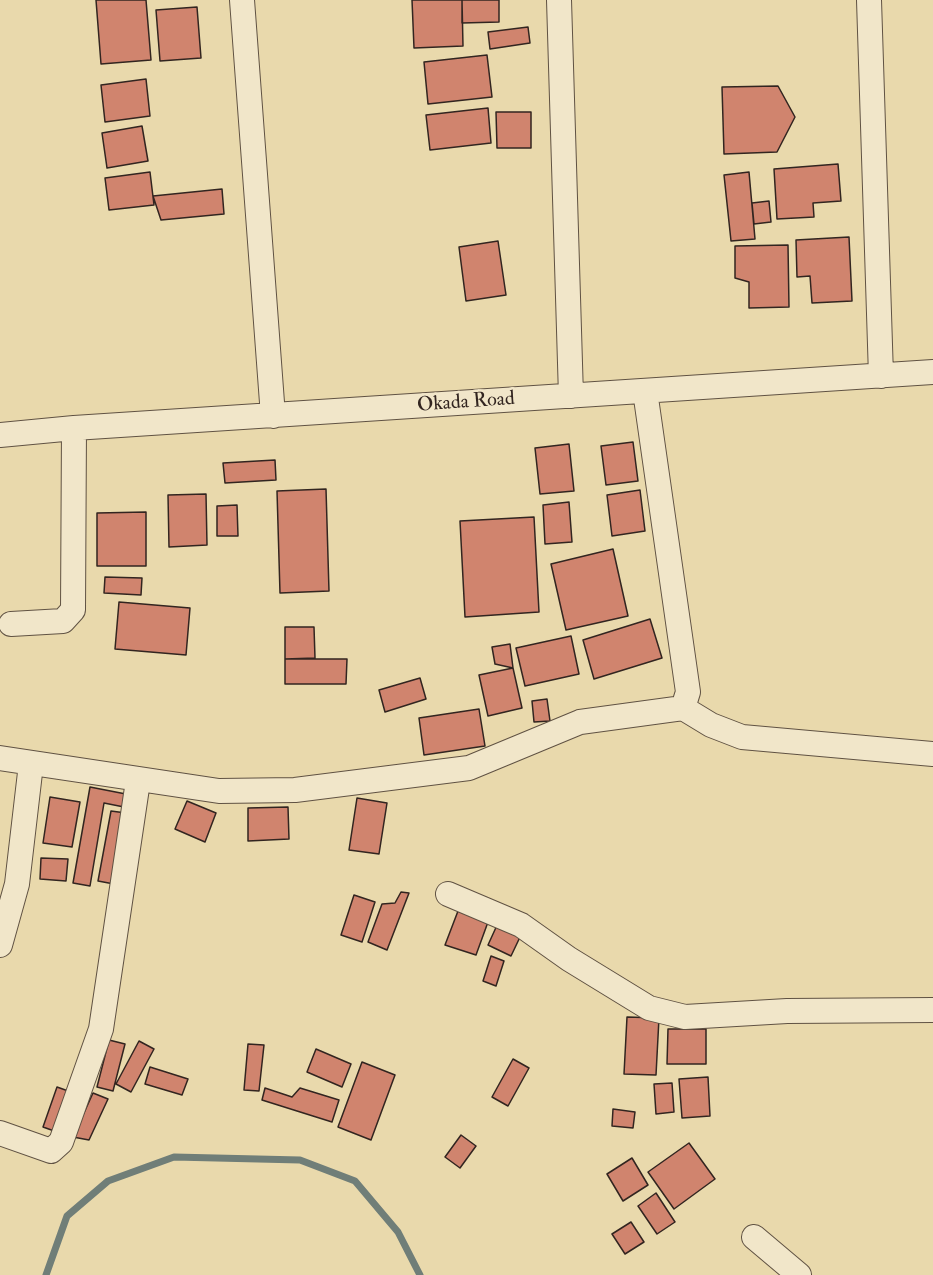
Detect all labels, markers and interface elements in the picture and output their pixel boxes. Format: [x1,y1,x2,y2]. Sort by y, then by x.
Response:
street label: Okada Road [416,388,516,418]

